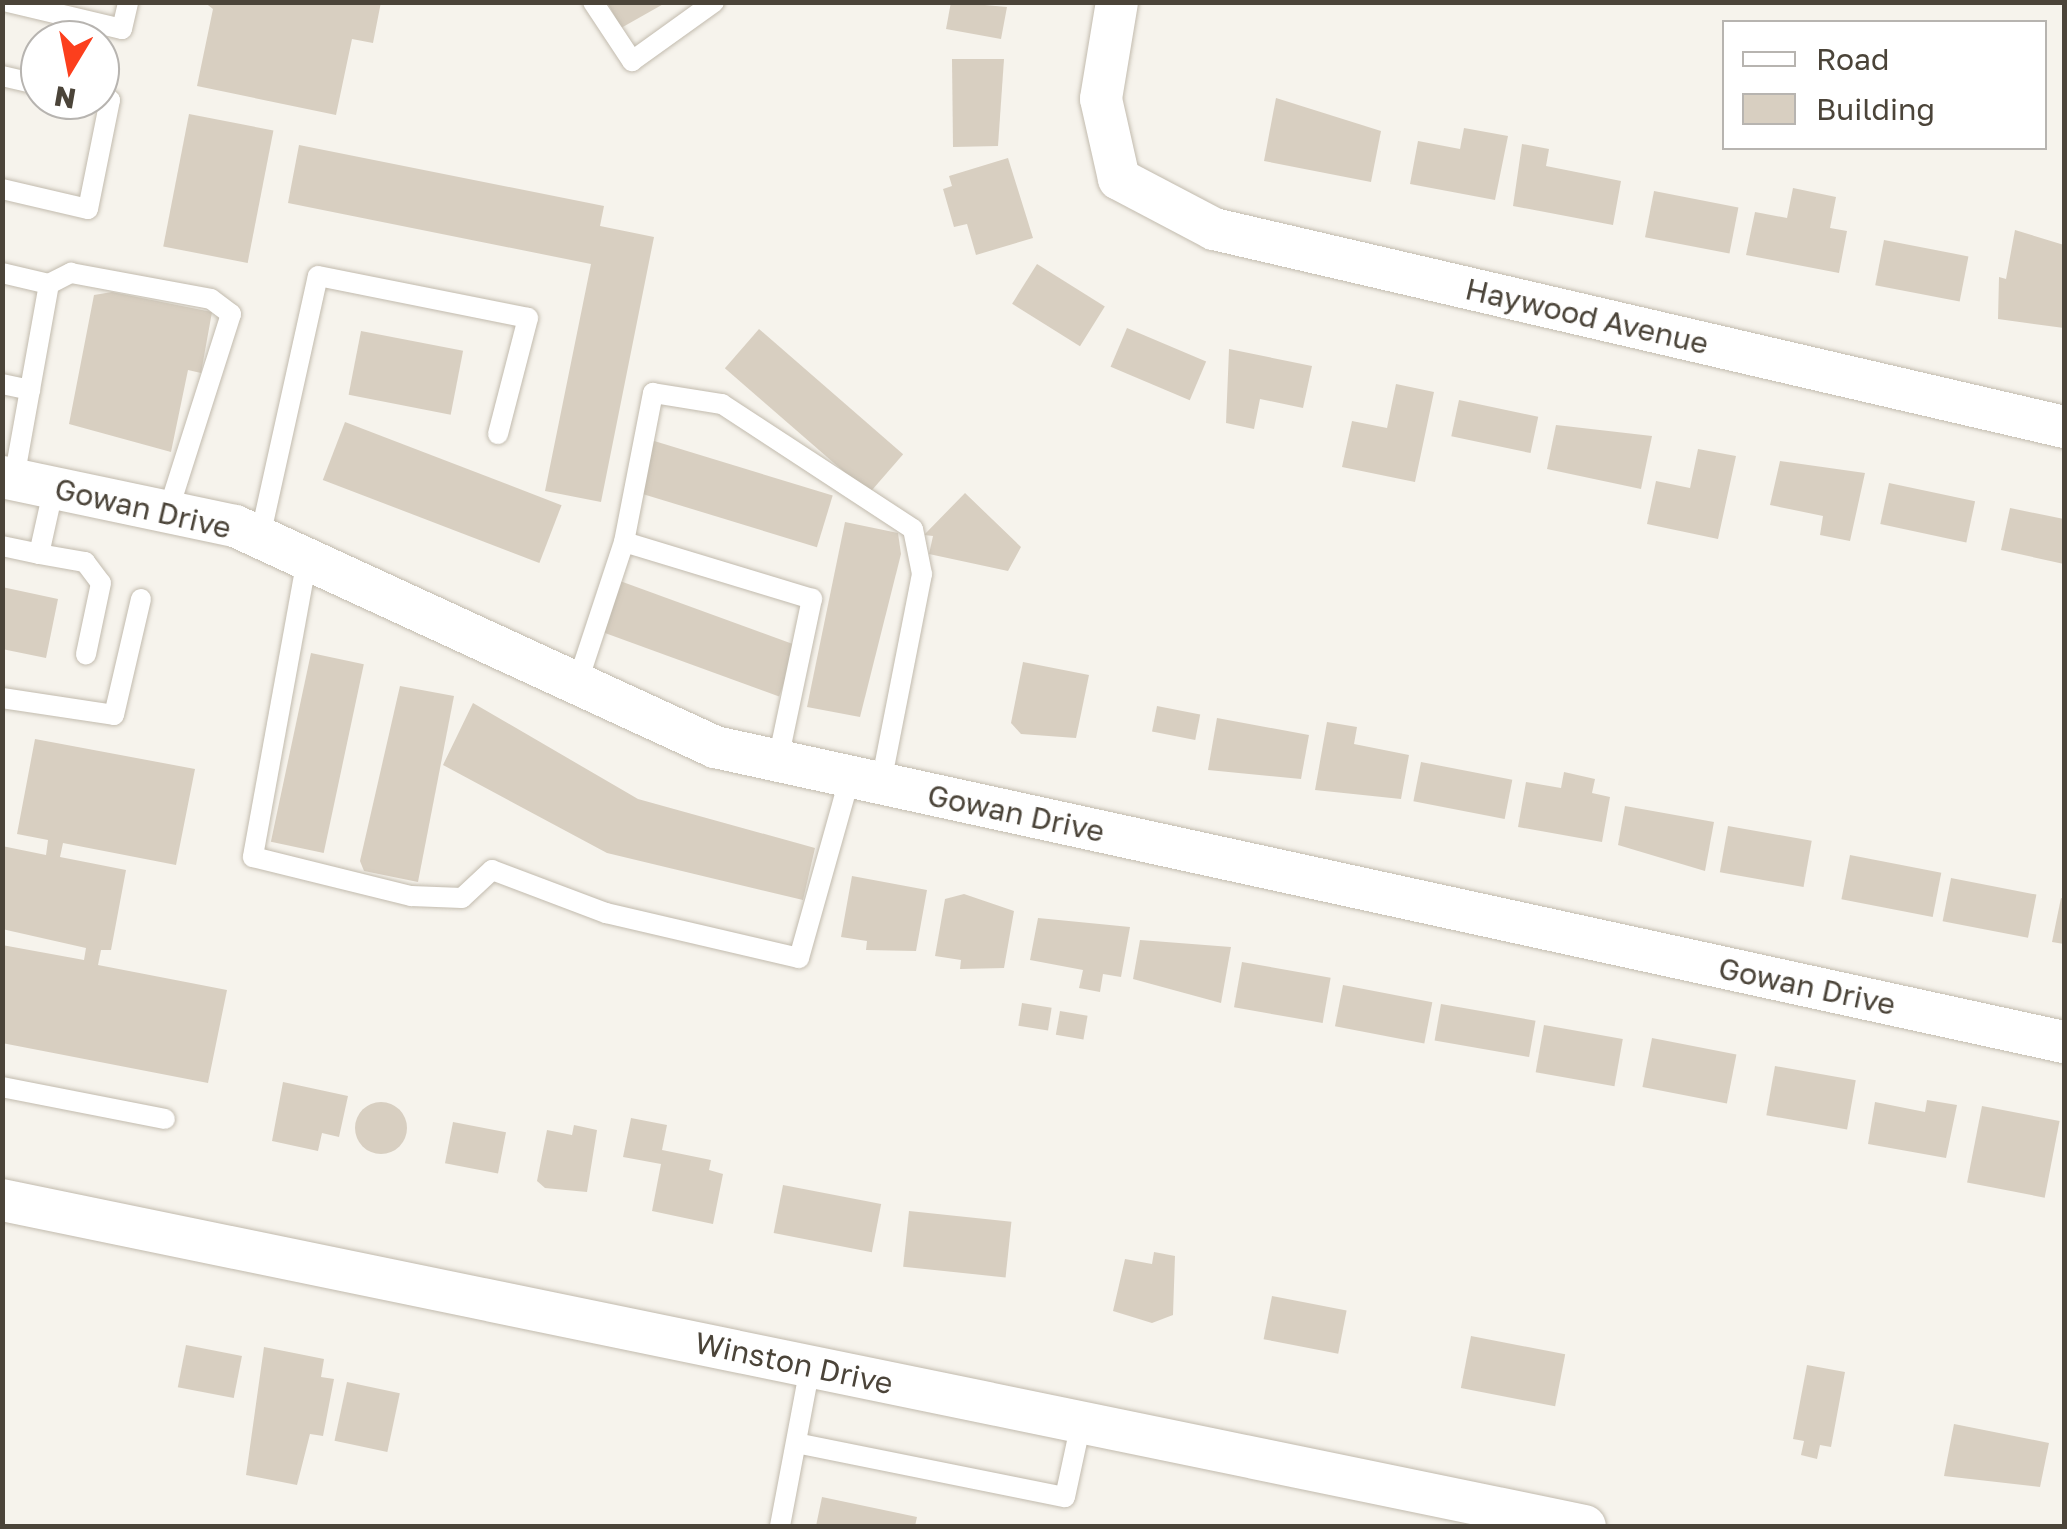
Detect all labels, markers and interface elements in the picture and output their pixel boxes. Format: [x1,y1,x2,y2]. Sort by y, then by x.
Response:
north arrow [20,20,120,120]
legend [1722,20,2047,150]
text: Road [1816,41,1890,77]
text: N [52,80,78,116]
text: Building [1816,91,1935,127]
street label: Haywood Avenue [1462,271,1712,361]
street label: Gowan Drive [51,470,235,546]
street label: Gowan Drive [924,777,1108,849]
street label: Gowan Drive [1715,950,1899,1022]
street label: Winston Drive [692,1324,896,1402]

